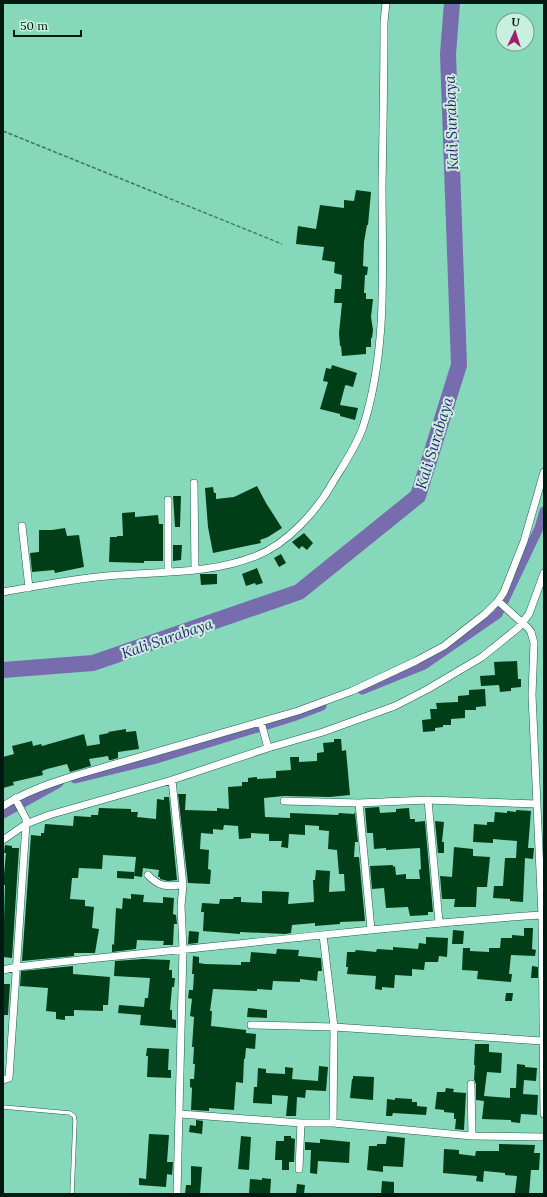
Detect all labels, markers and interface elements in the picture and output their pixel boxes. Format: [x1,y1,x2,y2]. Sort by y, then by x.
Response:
scale bar [14,12,81,38]
north arrow [495,12,535,52]
text: U [511,15,521,29]
text: 50 m [20,18,48,33]
water label: Kali Surabaya [440,74,462,171]
water label: Kali Surabaya [411,394,457,491]
water label: Kali Surabaya [119,613,216,662]

